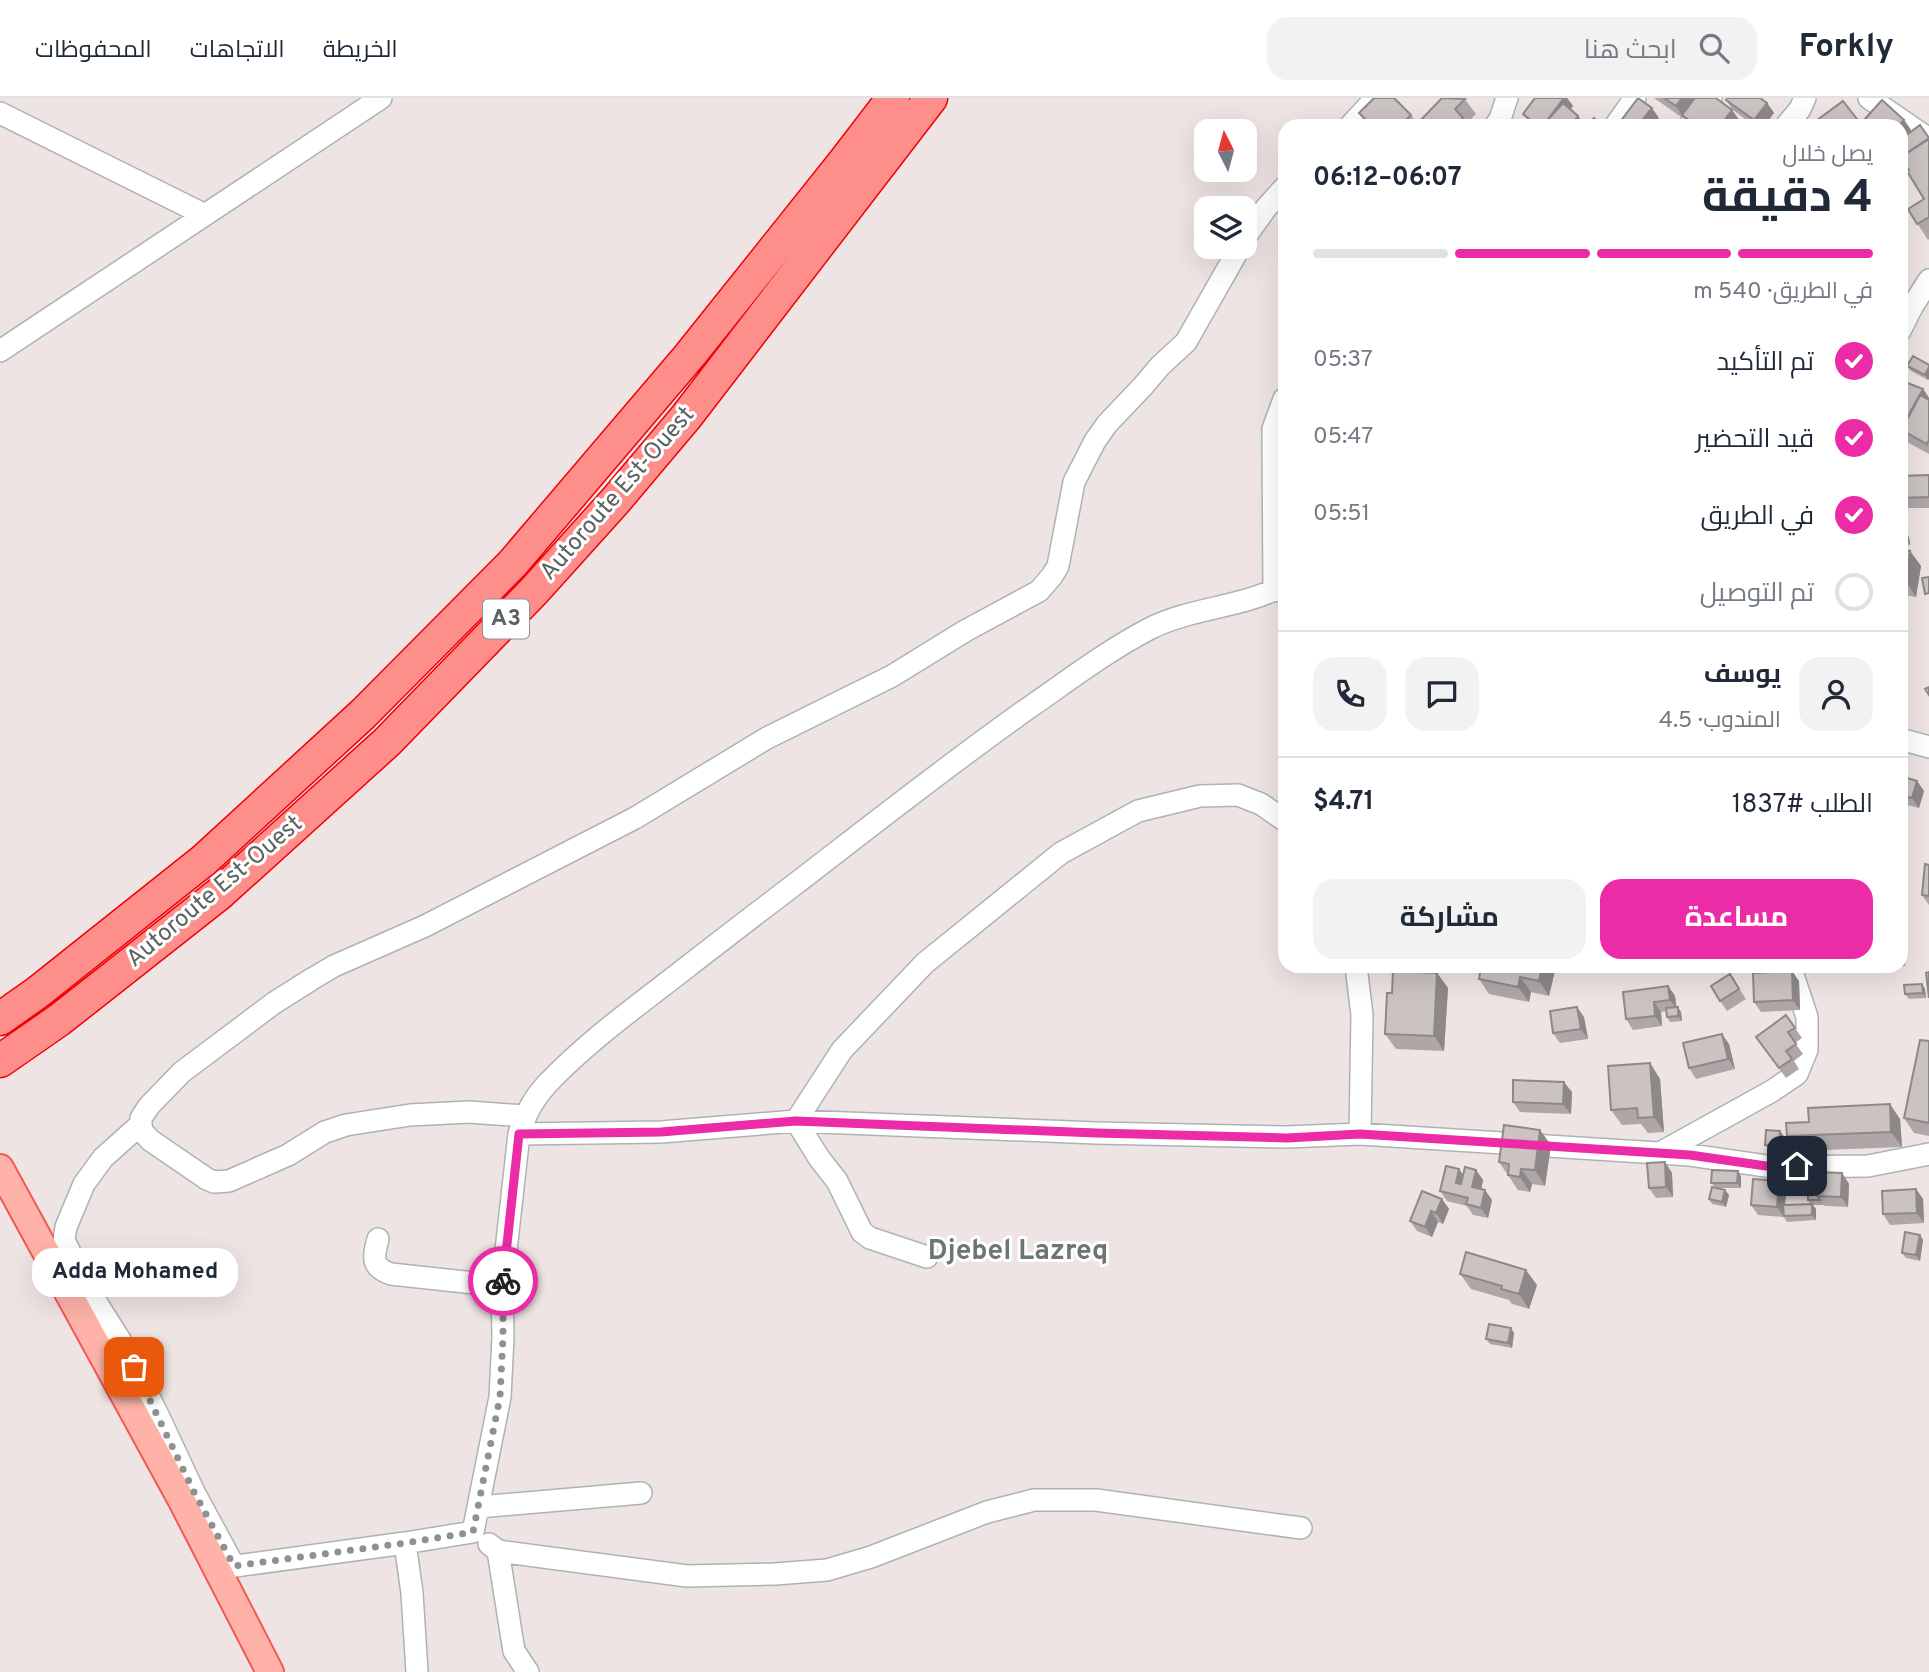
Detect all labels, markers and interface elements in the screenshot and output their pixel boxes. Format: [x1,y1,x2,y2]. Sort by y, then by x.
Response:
search box [1267,17,1757,80]
text: Forkly [1799,27,1894,69]
icon: search [1695,29,1733,67]
text: ابحث هنا [1584,35,1677,68]
text: المحفوظات [35,36,152,66]
text: الاتجاهات [190,36,285,66]
text: الخريطة [323,36,398,66]
north arrow [1194,119,1256,182]
map controls [1194,119,1257,259]
text: يصل خلال [1782,141,1873,170]
text: 06:07–06:12 [1313,162,1462,195]
text: 4 دقيقة [1702,170,1873,229]
button: layers [1194,196,1257,259]
text: في الطريق · 540 m [1693,278,1873,307]
icon: check [1835,342,1873,380]
text: 05:37 [1313,346,1373,375]
text: تم التأكيد [1717,347,1814,380]
street label: Autoroute Est-Ouest [534,401,702,587]
icon: check [1835,419,1873,457]
text: 05:47 [1313,423,1373,452]
text: قيد التحضير [1695,424,1814,457]
icon: check [1835,496,1873,534]
text: 05:51 [1313,500,1370,529]
text: في الطريق [1701,501,1814,534]
text: تم التوصيل [1700,578,1814,611]
road number: A3 [483,600,529,638]
button: phone [1313,657,1387,731]
button: chat [1405,657,1479,731]
button: person [1799,657,1873,731]
text: يوسف [1704,659,1781,692]
text: المندوب · 4.5 [1659,707,1781,736]
text: $4.71 [1313,786,1374,819]
text: الطلب #1837 [1732,789,1873,822]
street label: Autoroute Est-Ouest [121,809,309,975]
button: مشاركة [1313,879,1586,959]
button: مساعدة [1600,879,1873,959]
pin [1767,1136,1827,1196]
icon: home [1778,1147,1816,1185]
district label: Djebel Lazreq [928,1234,1108,1270]
courier [468,1246,538,1316]
callout: Adda Mohamed [31,1248,237,1297]
text: Adda Mohamed [52,1258,218,1287]
icon: bike [484,1262,522,1300]
pin [104,1337,164,1397]
icon: bag [115,1348,153,1386]

